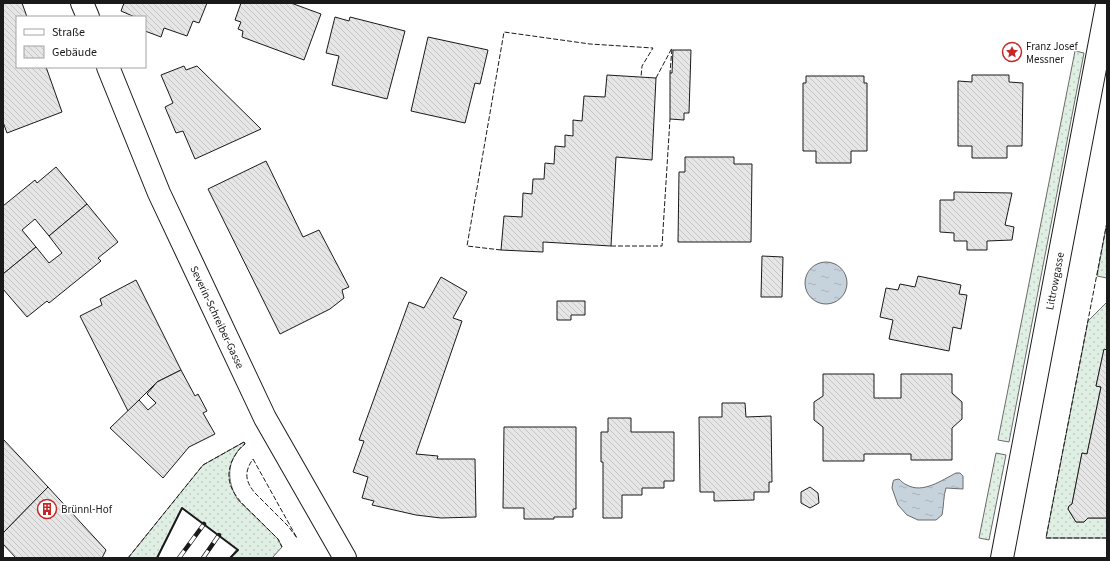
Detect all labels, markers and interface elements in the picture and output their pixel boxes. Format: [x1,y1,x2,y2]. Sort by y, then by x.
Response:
legend [16,16,146,68]
text: Straße [52,24,85,41]
place label: Franz Josef Messner [1026,39,1078,67]
place icon: Franz Josef Messner [1001,41,1023,63]
text: Gebäude [52,44,97,61]
street label: Littrowgasse [1042,250,1068,311]
street label: Severin-Schreiber-Gasse [186,263,248,372]
building icon: Brünnl-Hof [36,498,58,520]
place label: Brünnl-Hof [61,502,113,517]

